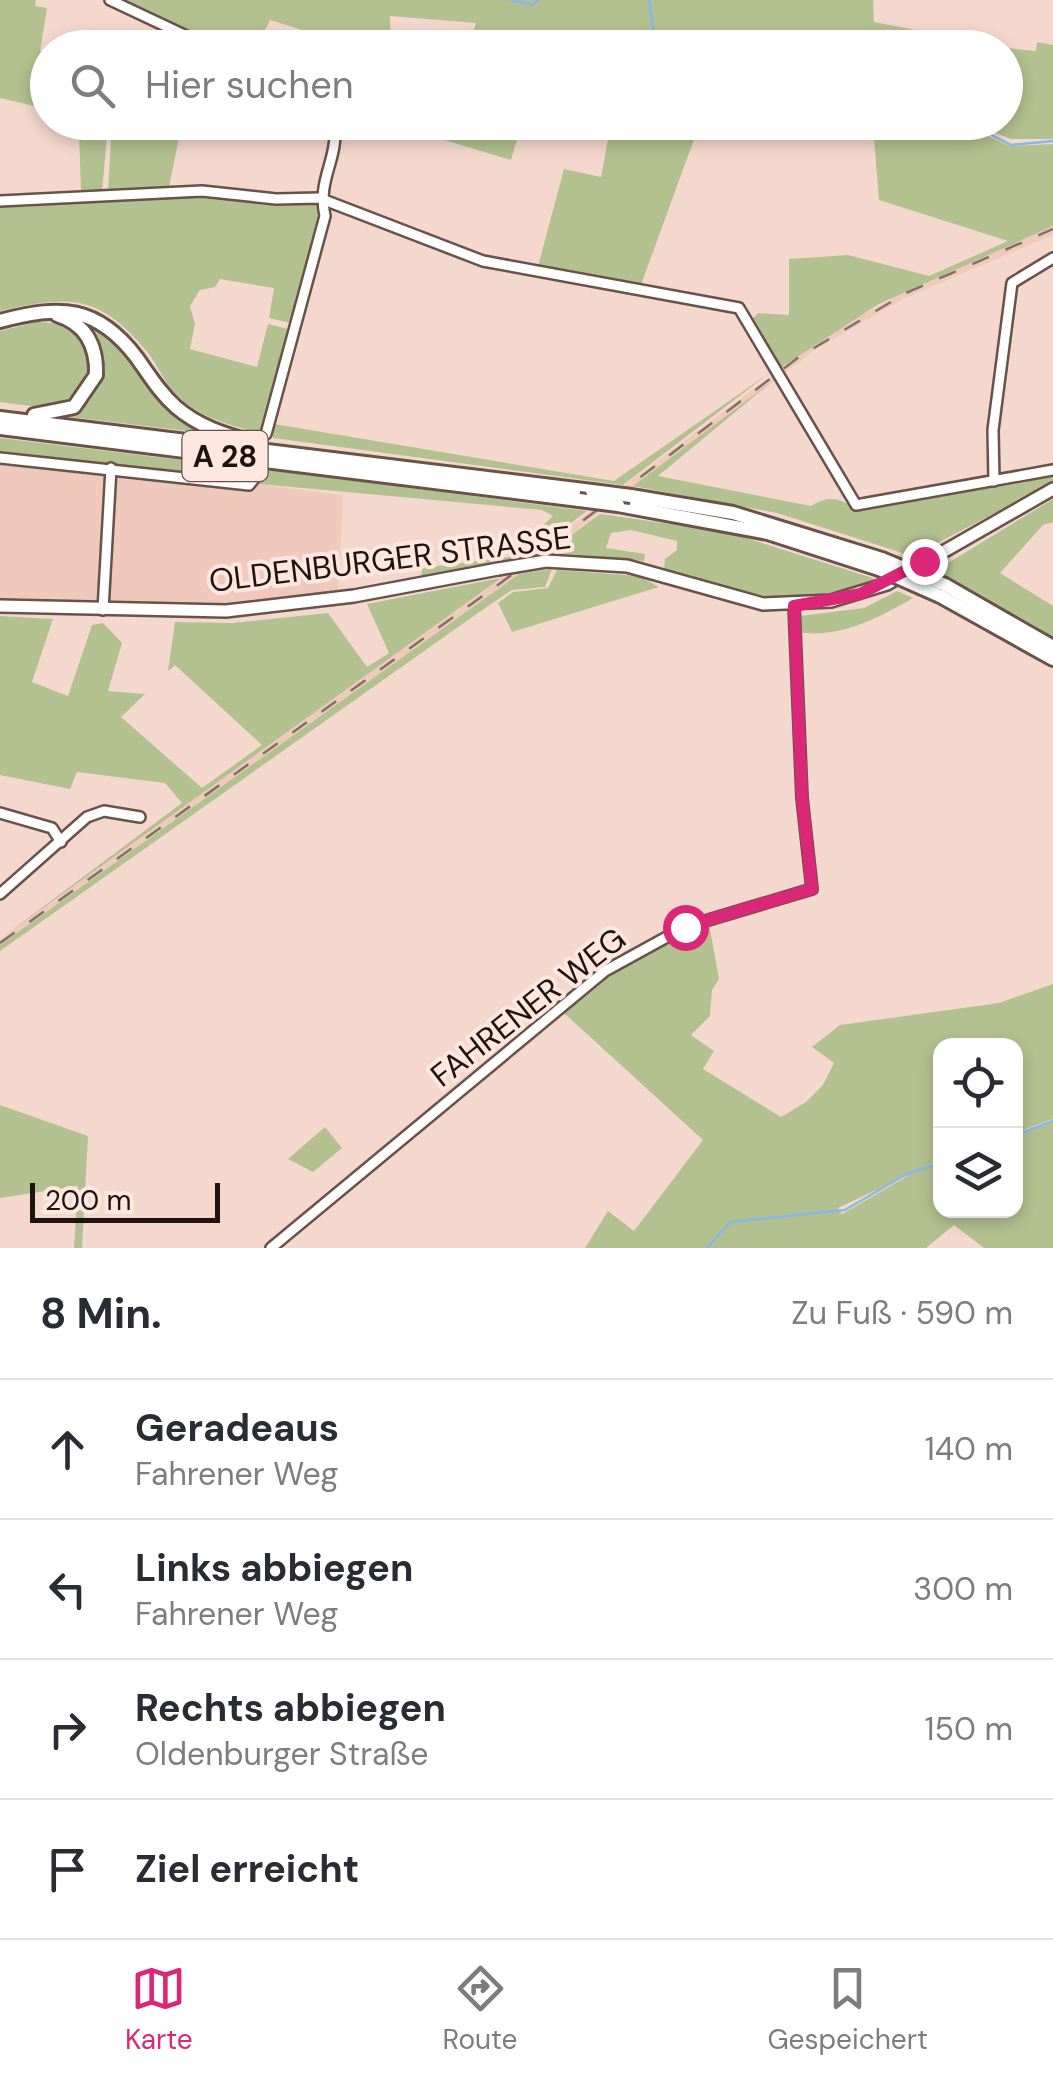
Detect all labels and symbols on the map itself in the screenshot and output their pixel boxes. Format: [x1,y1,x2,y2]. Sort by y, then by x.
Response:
road number: A 28 [182,431,268,481]
street label: OLDENBURGER STRASSE [207,516,573,602]
route end [902,539,948,585]
route start [663,905,709,951]
street label: FAHRENER WEG [422,918,634,1096]
scale bar [30,1178,220,1222]

